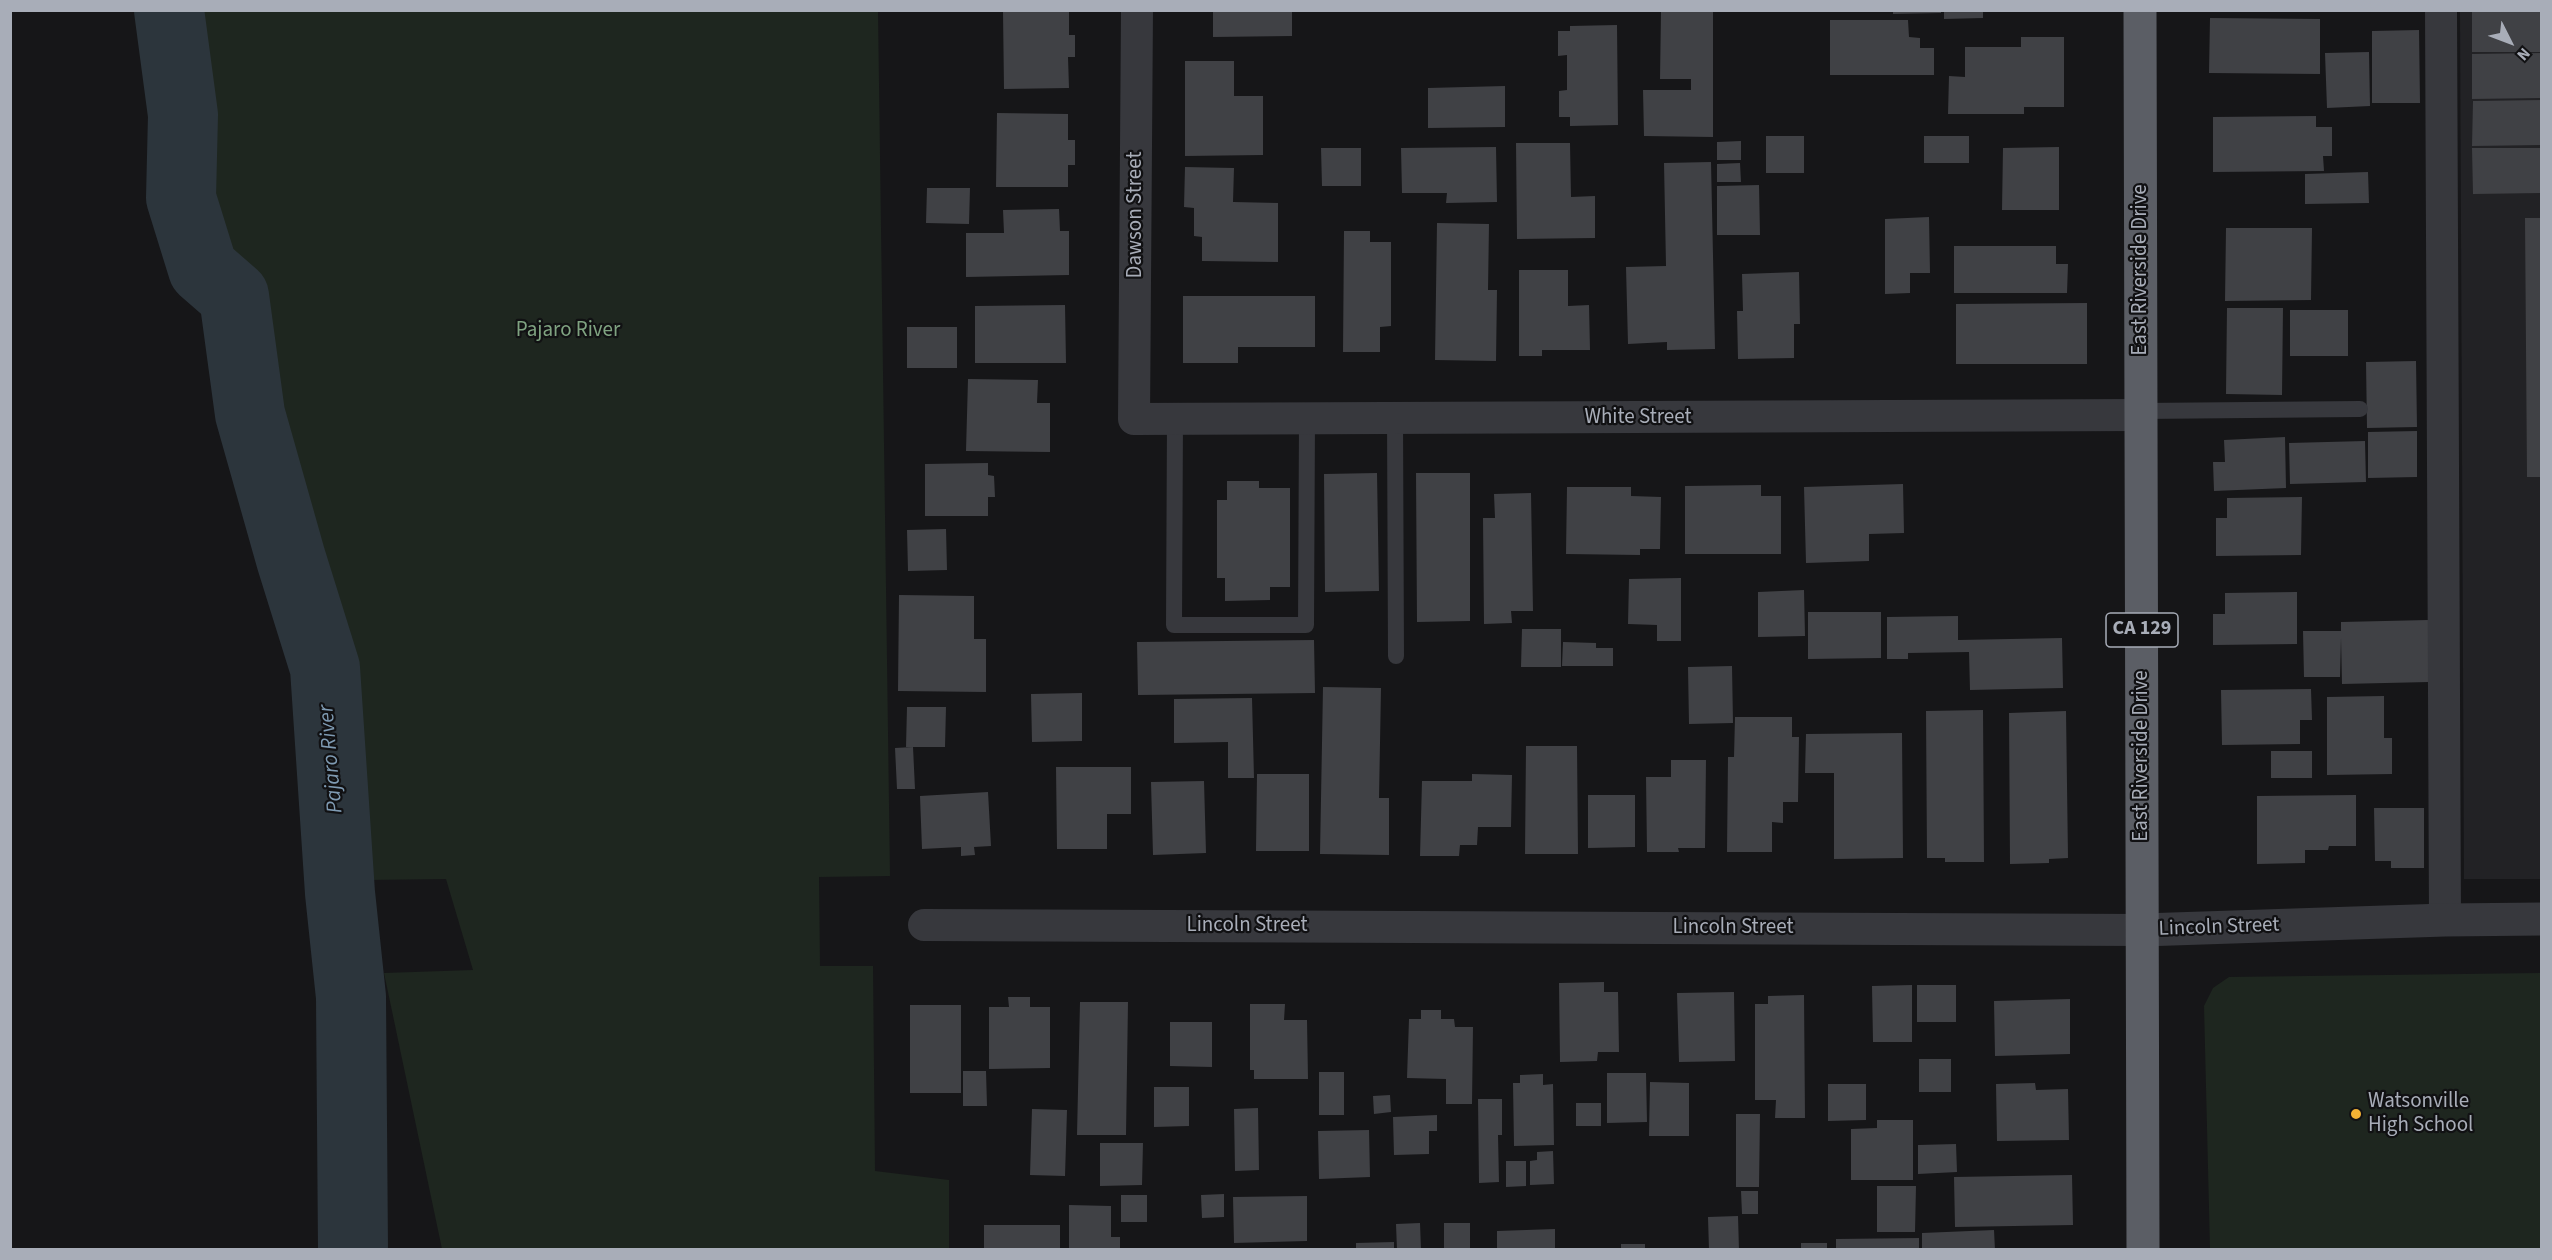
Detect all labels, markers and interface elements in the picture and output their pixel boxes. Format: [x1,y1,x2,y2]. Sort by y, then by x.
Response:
north arrow [2480,12,2540,72]
text: N [2512,43,2535,65]
street label: Dawson Street [1123,151,1149,279]
street label: East Riverside Drive [2128,184,2154,356]
park label: Pajaro River [516,318,620,344]
street label: White Street [1584,405,1692,431]
road number: CA 129 [2106,613,2178,647]
street label: East Riverside Drive [2129,670,2155,842]
water label: Pajaro River [314,704,350,814]
street label: Lincoln Street [1186,913,1308,939]
street label: Lincoln Street [2158,913,2280,943]
street label: Lincoln Street [1672,915,1794,941]
place label: Watsonville High School [2368,1089,2473,1139]
marker: Watsonville High School [2349,1107,2363,1121]

